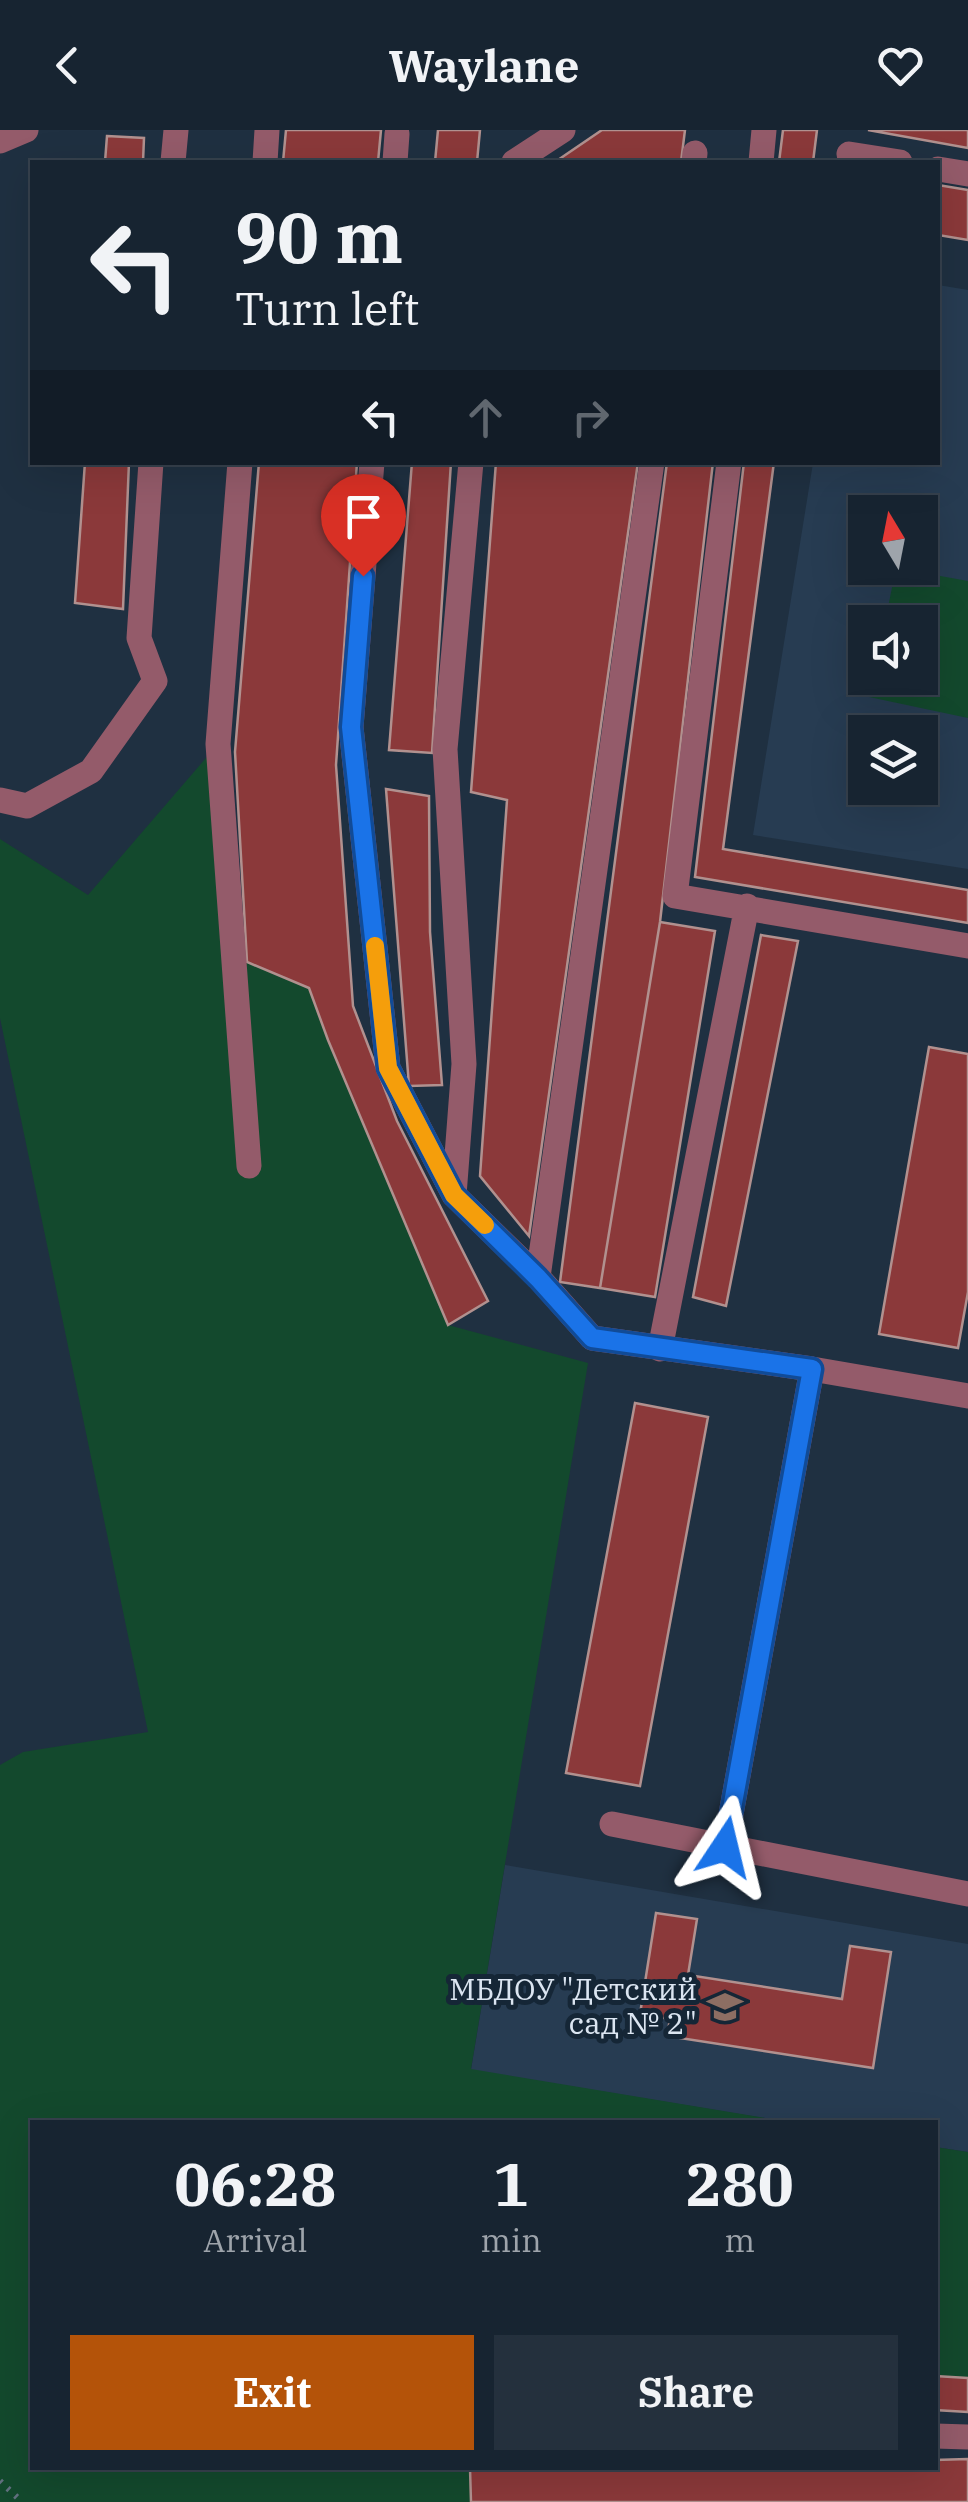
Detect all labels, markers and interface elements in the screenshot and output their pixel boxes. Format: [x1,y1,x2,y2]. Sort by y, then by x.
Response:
text: Waylane [389,36,579,94]
icon: back [40,38,95,93]
icon: heart [873,38,928,93]
text: 90 m [235,191,403,282]
icon: left [70,200,200,330]
text: Turn left [235,279,419,337]
icon: left [353,390,408,445]
icon: ahead [458,390,513,445]
icon: right [563,390,618,445]
pin [321,474,406,577]
icon: arrive [336,489,391,544]
north arrow [848,495,938,585]
map controls [848,495,938,805]
button: sound [848,605,938,695]
button: layers [848,715,938,805]
position arrow [673,1795,777,1899]
place label: МБДОУ "Детский сад № 2" [449,1969,697,2042]
school or university icon: МБДОУ "Детский сад № 2" [706,1988,744,2026]
text: 06:28 [174,2144,336,2223]
text: 1 [493,2144,529,2223]
text: 280 [686,2144,794,2223]
text: Arrival [203,2219,307,2261]
text: min [481,2219,542,2261]
text: m [725,2219,755,2261]
button: Exit [70,2335,474,2450]
button: Share [494,2335,898,2450]

